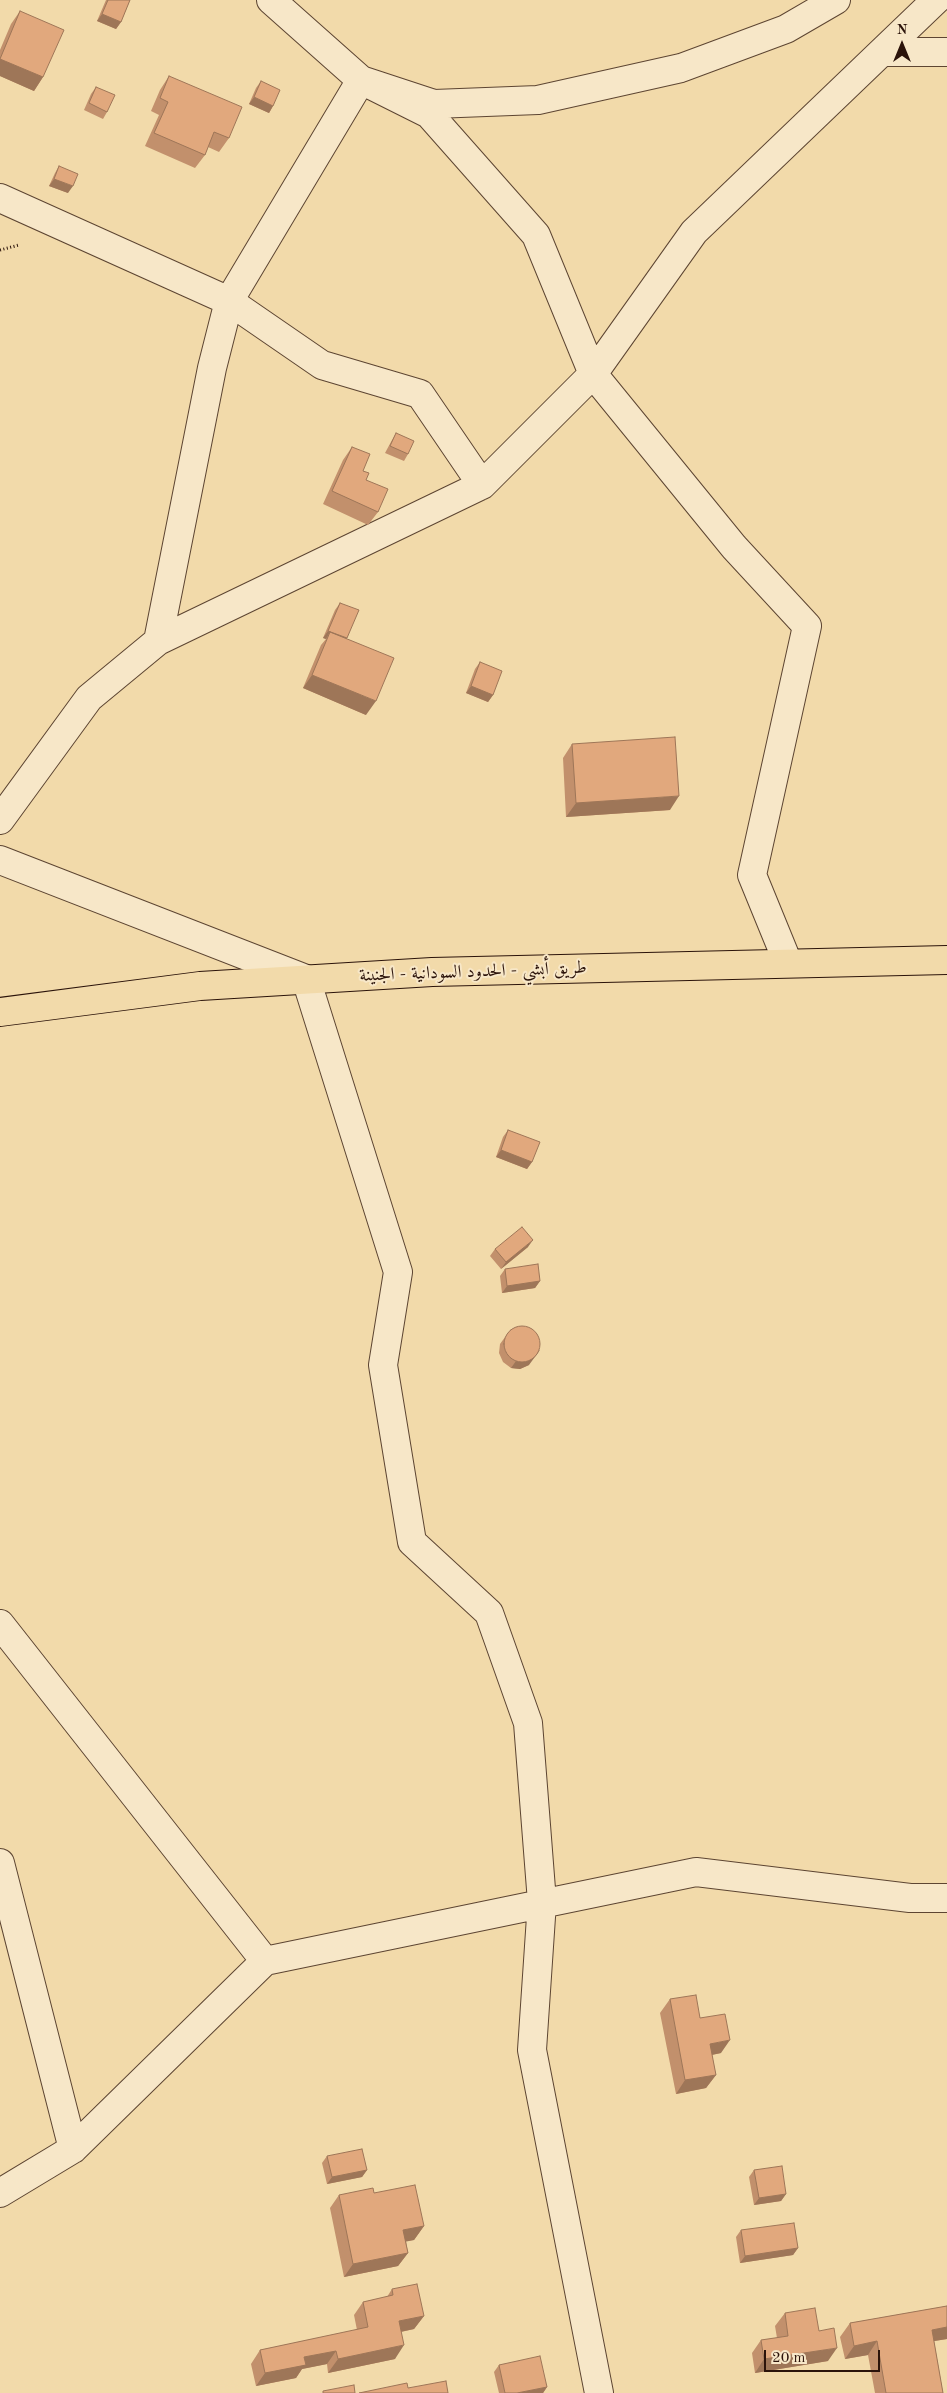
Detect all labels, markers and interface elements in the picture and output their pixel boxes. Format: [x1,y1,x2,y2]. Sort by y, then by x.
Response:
north arrow [877,20,927,70]
text: N [897,23,907,37]
street label: طريق أبشي - الحدود السودانية - الجنينة [359,957,587,987]
scale bar [767,2340,883,2372]
text: 20 m [772,2351,806,2366]

